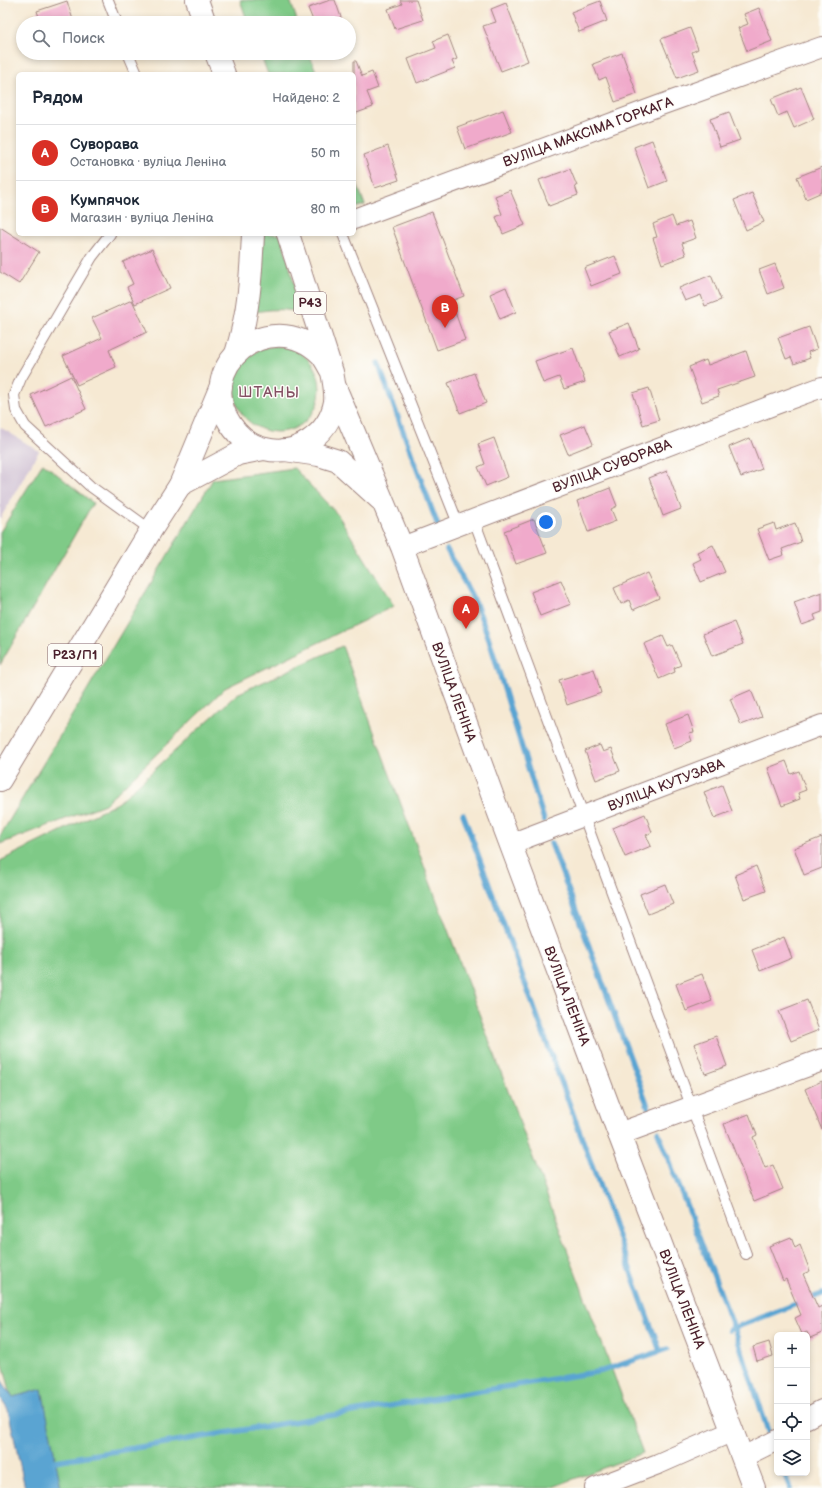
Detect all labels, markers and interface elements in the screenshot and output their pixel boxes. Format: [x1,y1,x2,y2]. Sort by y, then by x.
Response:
search box [16,16,356,60]
icon: search [30,27,52,49]
text: Поиск [62,29,105,48]
text: Рядом [32,88,83,108]
text: Найдено: 2 [272,90,340,106]
street label: ВУЛІЦА МАКСІМА ГОРКАГА [501,93,676,171]
text: Суворава [70,135,139,154]
text: A [41,145,49,161]
text: 50 m [311,145,340,161]
text: Остановка · вуліца Леніна [70,154,226,170]
text: Кумпячок [70,191,139,210]
text: B [40,201,50,217]
text: 80 m [311,201,340,217]
text: Магазин · вуліца Леніна [70,210,214,226]
road number: Р43 [294,292,326,314]
pin: B [432,295,458,328]
district label: ШТАНЫ [238,383,300,402]
street label: ВУЛІЦА СУВОРАВА [550,435,674,497]
your location [536,512,556,532]
pin: A [453,596,479,629]
street label: ВУЛІЦА ЛЕНІНА [428,640,480,745]
road number: Р23/П1 [48,644,102,666]
street label: ВУЛІЦА КУТУЗАВА [605,755,727,815]
street label: ВУЛІЦА ЛЕНІНА [540,944,594,1049]
street label: ВУЛІЦА ЛЕНІНА [655,1247,709,1352]
map controls [774,1332,810,1476]
button: + [774,1332,810,1368]
button: − [774,1368,810,1404]
button: locate [774,1404,810,1440]
button: layers [774,1440,810,1476]

